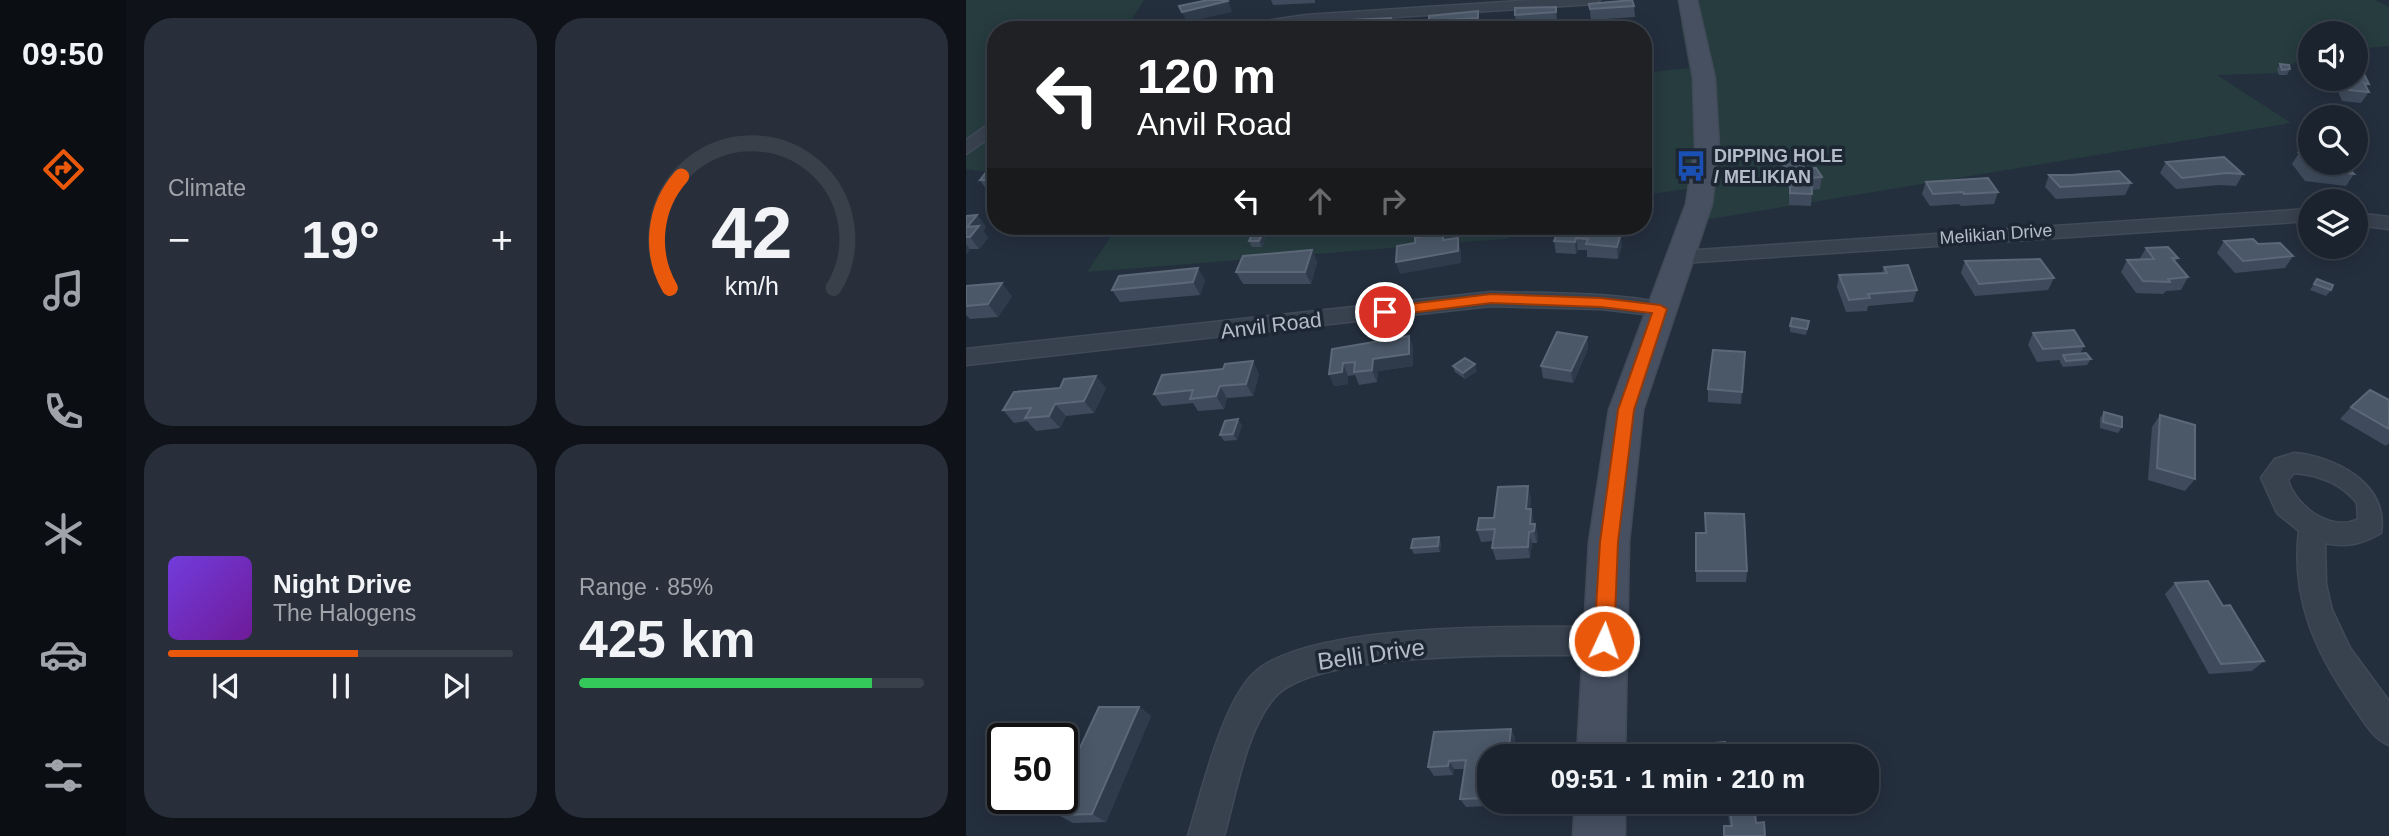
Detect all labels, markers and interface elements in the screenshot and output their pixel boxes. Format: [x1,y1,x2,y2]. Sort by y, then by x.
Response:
map controls [2298,21,2368,259]
button: sound [2298,21,2368,91]
text: 09:50 [22,36,104,72]
icon: left [1022,49,1113,140]
text: 120 m [1137,49,1276,103]
button: search [2298,105,2368,175]
text: Anvil Road [1137,106,1292,142]
icon: directions [39,145,88,194]
place label: DIPPING HOLE / MELIKIAN [1714,146,1843,187]
bus stop icon: DIPPING HOLE / MELIKIAN [1674,149,1708,183]
text: Climate [168,175,246,201]
icon: left [1228,182,1266,220]
icon: ahead [1301,182,1339,220]
icon: right [1374,182,1412,220]
button: layers [2298,189,2368,259]
text: 42 [711,192,792,273]
text: 19° [301,211,380,269]
text: − [168,219,190,261]
text: + [491,219,513,261]
street label: Melikian Drive [1939,220,2053,248]
icon: music [39,266,88,315]
text: km/h [724,272,779,300]
pin [1355,282,1415,342]
icon: arrive [1366,293,1404,331]
street label: Anvil Road [1219,307,1323,343]
icon: phone [39,387,88,436]
icon: climate [39,509,88,558]
text: Night Drive [273,569,412,599]
text: Range · 85% [579,574,713,600]
text: The Halogens [273,600,416,626]
position arrow [1567,604,1641,678]
text: 425 km [579,610,755,668]
icon: car [39,630,88,679]
street label: Belli Drive [1316,633,1426,675]
icon: previous [207,667,245,705]
icon: pause [322,667,360,705]
icon: next [437,667,475,705]
speed limit sign: 50 [987,723,1078,814]
icon: filters [39,751,88,800]
text: 09:51 · 1 min · 210 m [1551,764,1805,794]

